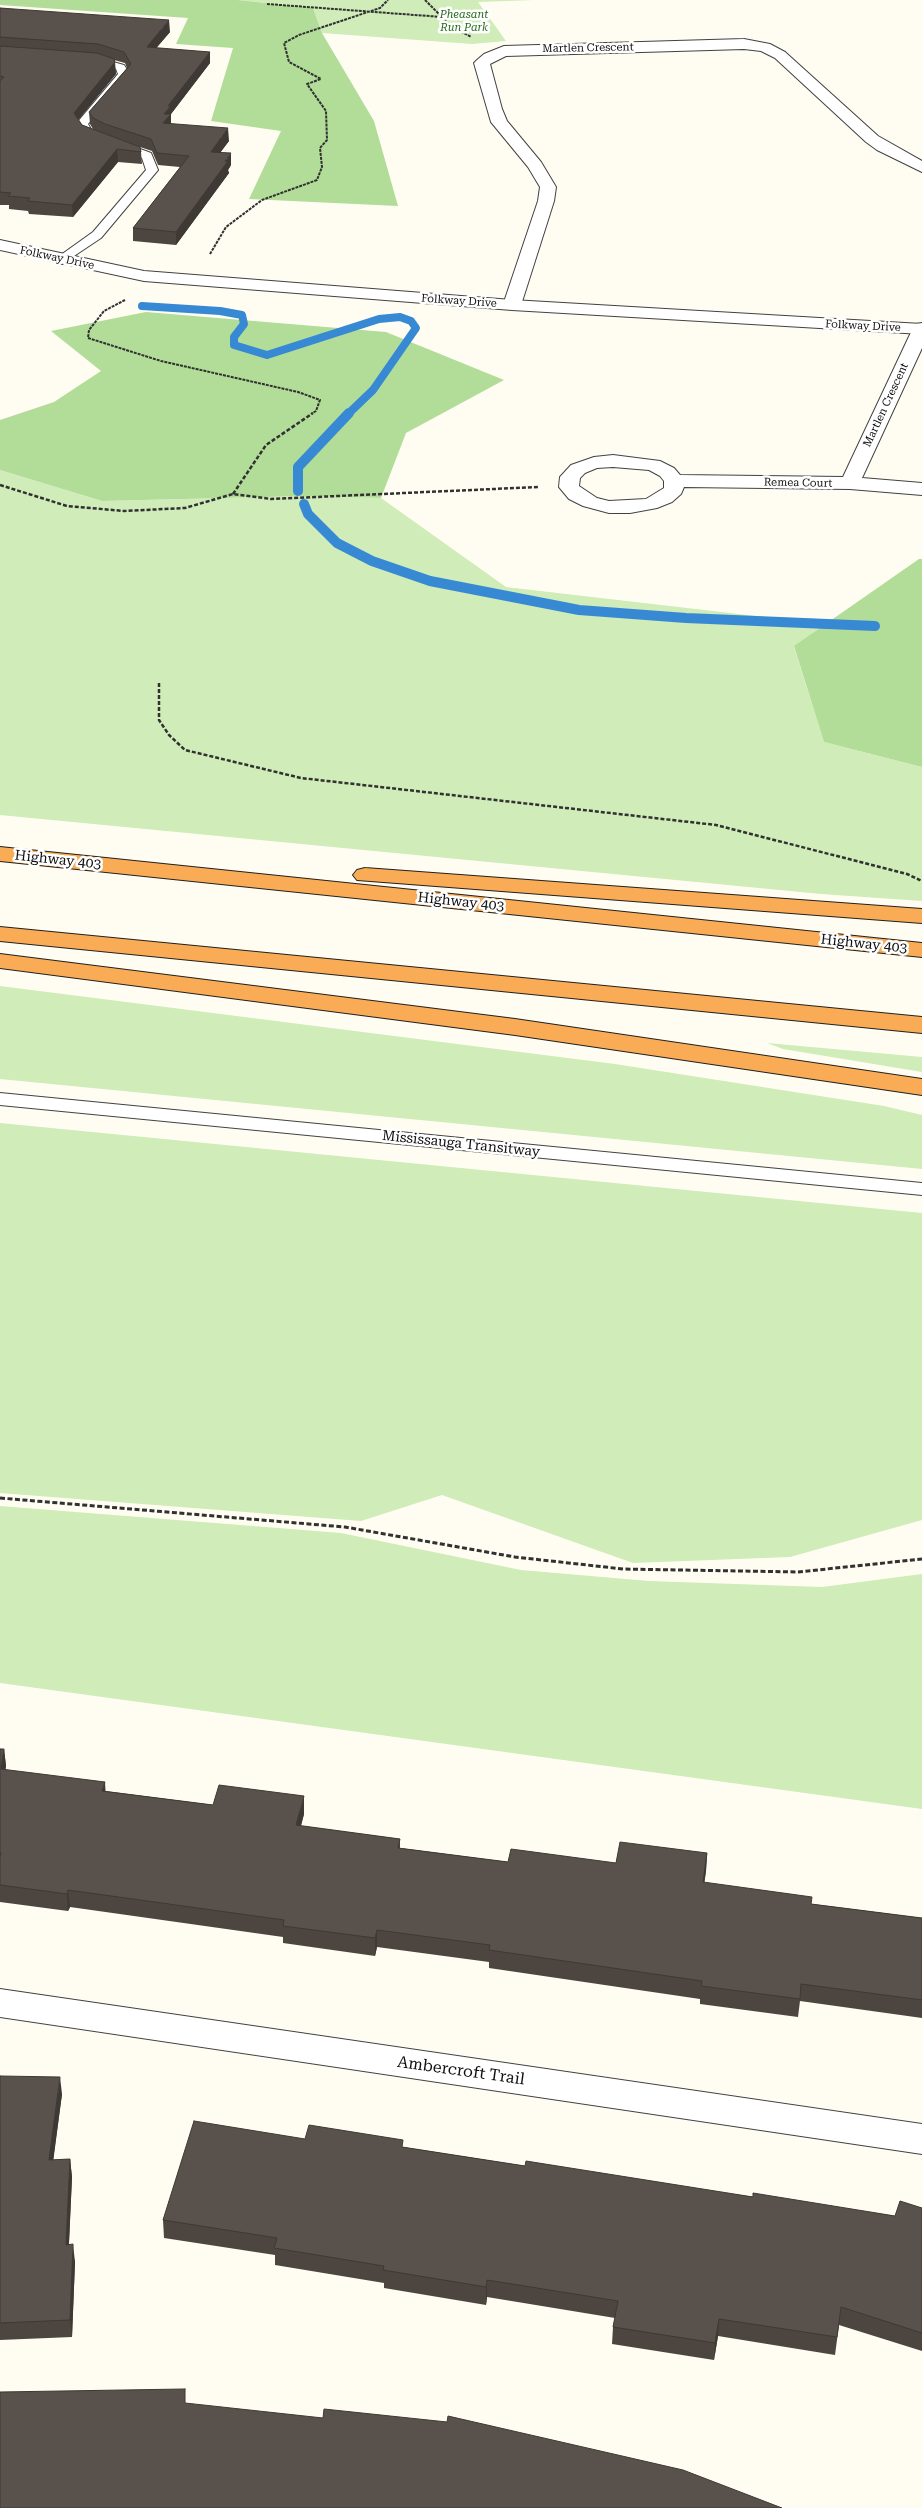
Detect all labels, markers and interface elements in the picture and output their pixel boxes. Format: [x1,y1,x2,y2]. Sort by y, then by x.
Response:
park label: Pheasant Run Park [440,8,488,34]
street label: Martlen Crescent [542,41,634,55]
street label: Folkway Drive [19,244,95,272]
street label: Folkway Drive [421,292,497,310]
street label: Folkway Drive [825,317,901,335]
street label: Martlen Crescent [861,361,911,449]
street label: Remea Court [764,476,832,490]
street label: Highway 403 [14,847,102,873]
street label: Highway 403 [417,889,505,915]
street label: Highway 403 [820,931,908,957]
street label: Mississauga Transitway [381,1127,541,1161]
street label: Ambercroft Trail [396,2053,526,2089]

